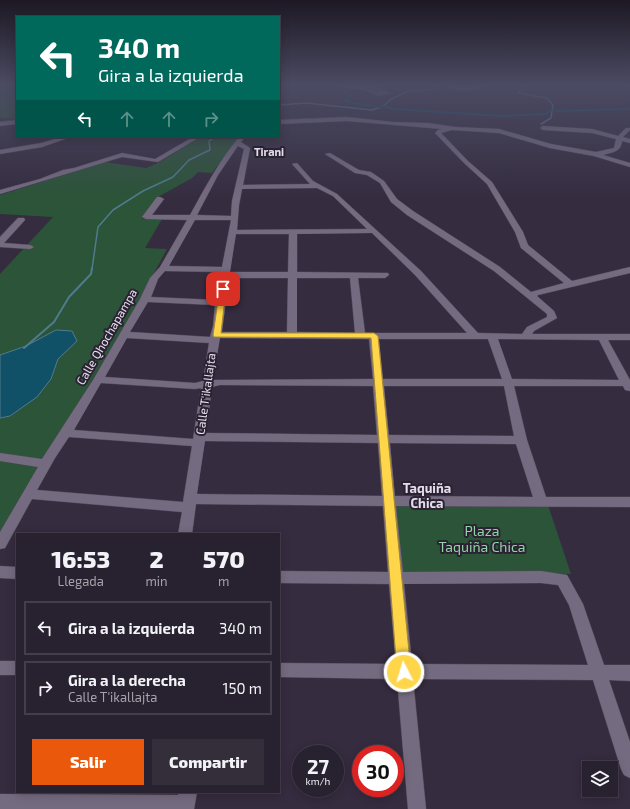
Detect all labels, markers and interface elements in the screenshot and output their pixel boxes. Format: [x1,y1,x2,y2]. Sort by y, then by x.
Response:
text: 340 m [98,30,180,64]
icon: left [32,32,84,84]
text: Gira a la izquierda [98,64,244,86]
icon: left [74,108,96,130]
icon: ahead [116,108,138,130]
icon: ahead [158,108,180,130]
icon: right [200,108,222,130]
district label: Tirani [254,145,284,158]
pin [206,272,240,306]
icon: arrive [212,278,234,300]
street label: Calle Qhochapampa [73,286,140,387]
street label: Calle T'ikallajta [192,352,219,436]
district label: Taquiña Chica [403,480,451,511]
park label: Plaza Taquiña Chica [439,522,526,555]
text: 16:53 [51,544,110,573]
text: 2 [149,544,164,573]
text: 570 [203,544,245,573]
text: Llegada [57,573,104,589]
text: min [145,573,168,589]
text: m [218,573,229,589]
icon: left [34,617,56,639]
text: Gira a la izquierda [68,619,195,637]
text: 340 m [219,619,262,637]
position arrow [383,651,425,693]
text: Gira a la derecha [68,671,186,689]
icon: right [34,677,56,699]
text: 150 m [222,679,262,697]
text: Calle T'ikallajta [68,689,157,705]
button: Salir [32,739,144,785]
button: Compartir [152,739,264,785]
speed limit sign: 30 [352,745,404,797]
text: 27 [307,754,329,778]
map controls [582,761,618,797]
button: layers [582,761,618,797]
text: km/h [306,775,330,787]

